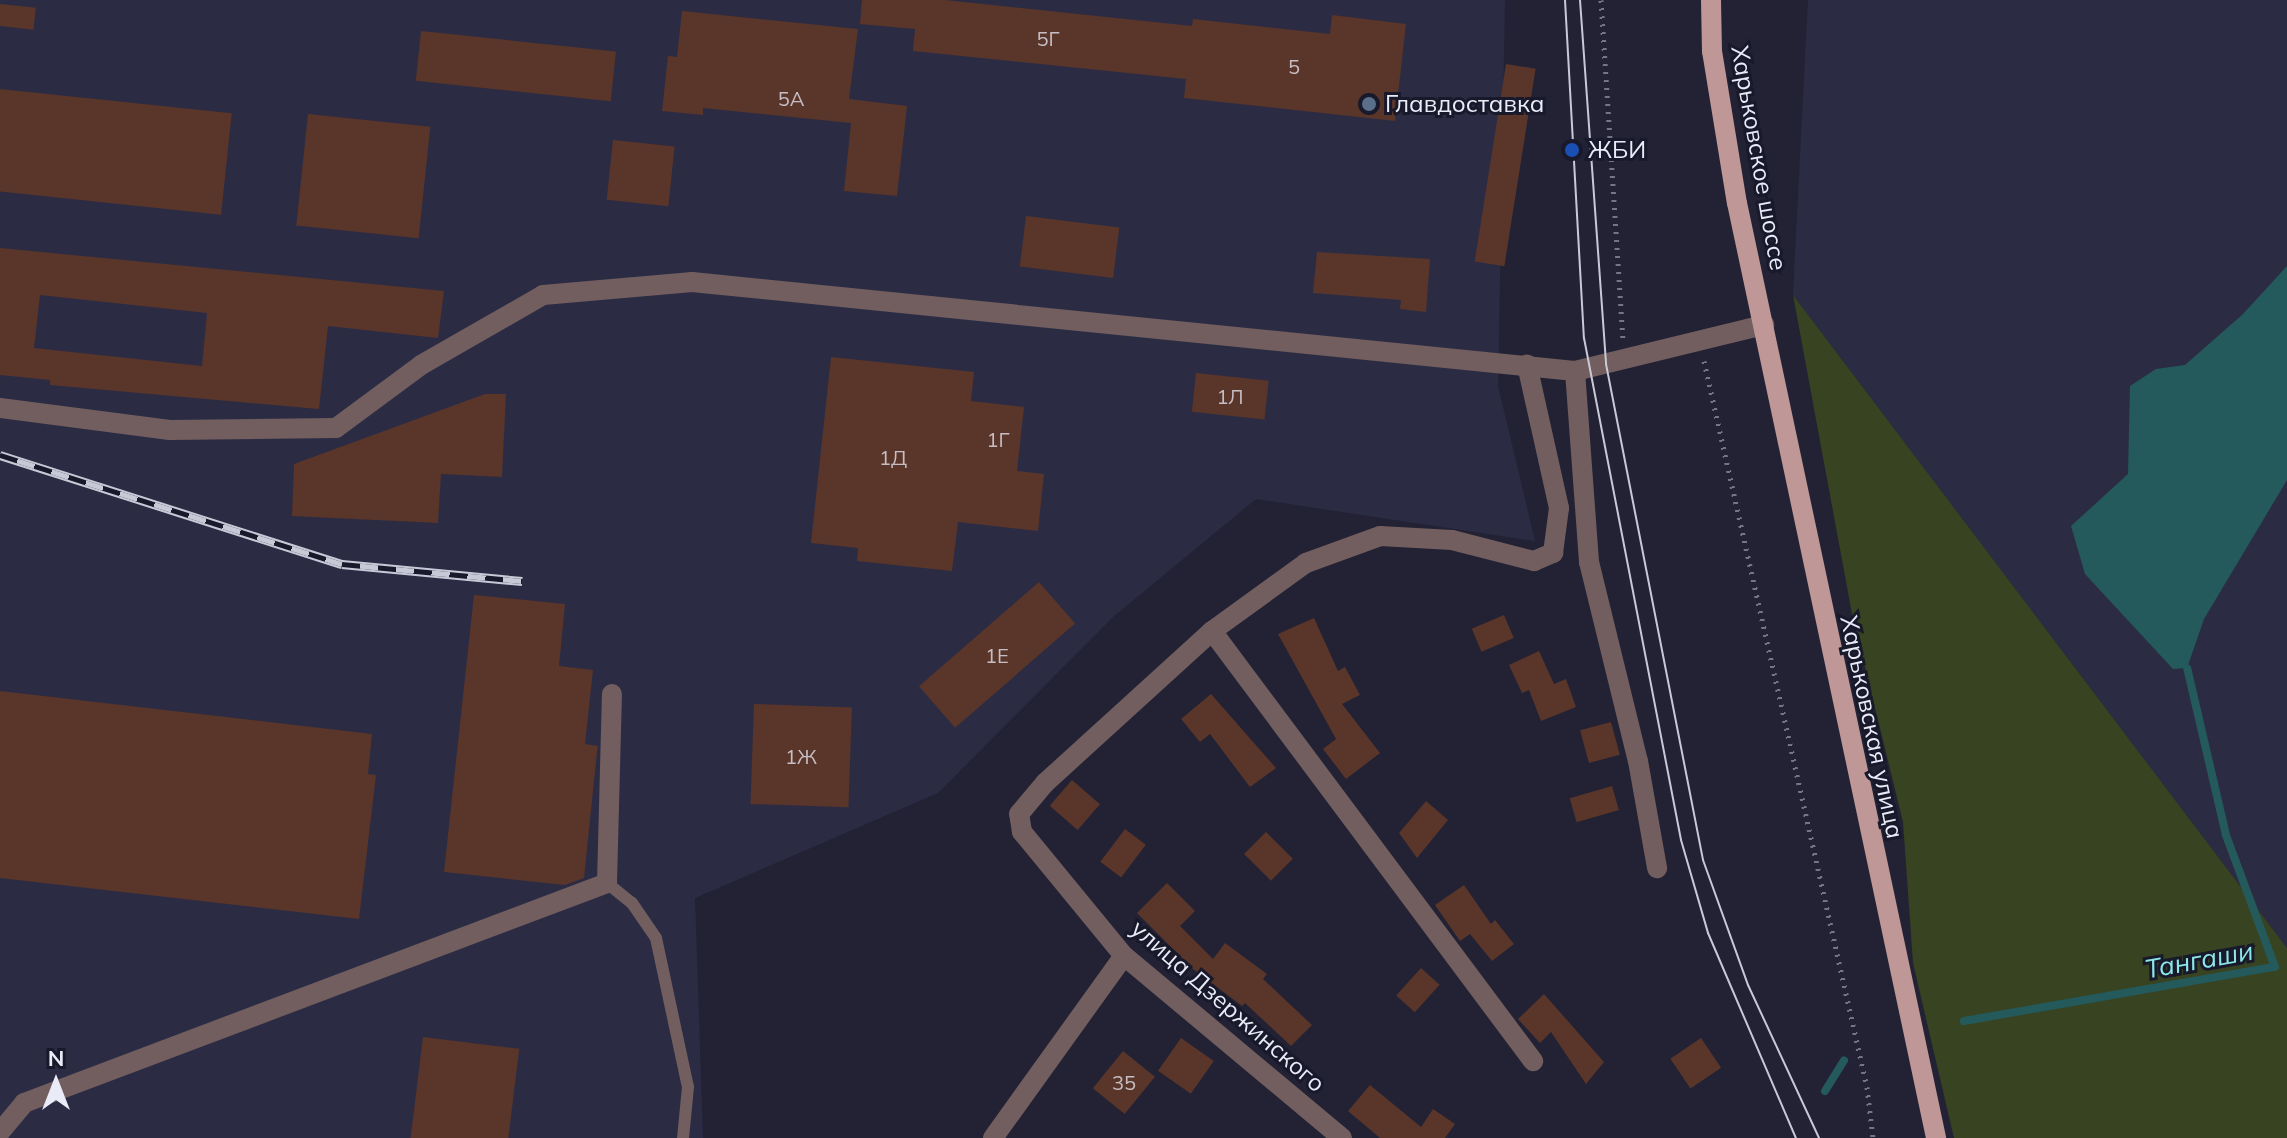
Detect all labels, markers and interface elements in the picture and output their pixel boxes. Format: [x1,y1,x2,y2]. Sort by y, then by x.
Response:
house number: 5Г [1036,26,1060,50]
street label: Харьковское шоссе [1725,43,1793,273]
house number: 5 [1288,54,1300,78]
house number: 5А [778,86,804,110]
place label: Главдоставка [1385,90,1544,118]
marker: Главдоставка [1360,95,1378,113]
place label: ЖБИ [1588,136,1646,164]
marker: ЖБИ [1563,141,1581,159]
house number: 1Л [1216,384,1244,408]
house number: 1Г [986,427,1010,451]
house number: 1Д [879,445,907,469]
street label: Харьковская улица [1834,613,1910,841]
house number: 1Е [985,643,1009,667]
house number: 1Ж [785,744,817,768]
street label: улица Дзержинского [1125,914,1331,1098]
water label: Тангаши [2142,935,2256,985]
north arrow [16,1042,96,1122]
text: N [48,1044,64,1072]
house number: 35 [1112,1070,1136,1094]

